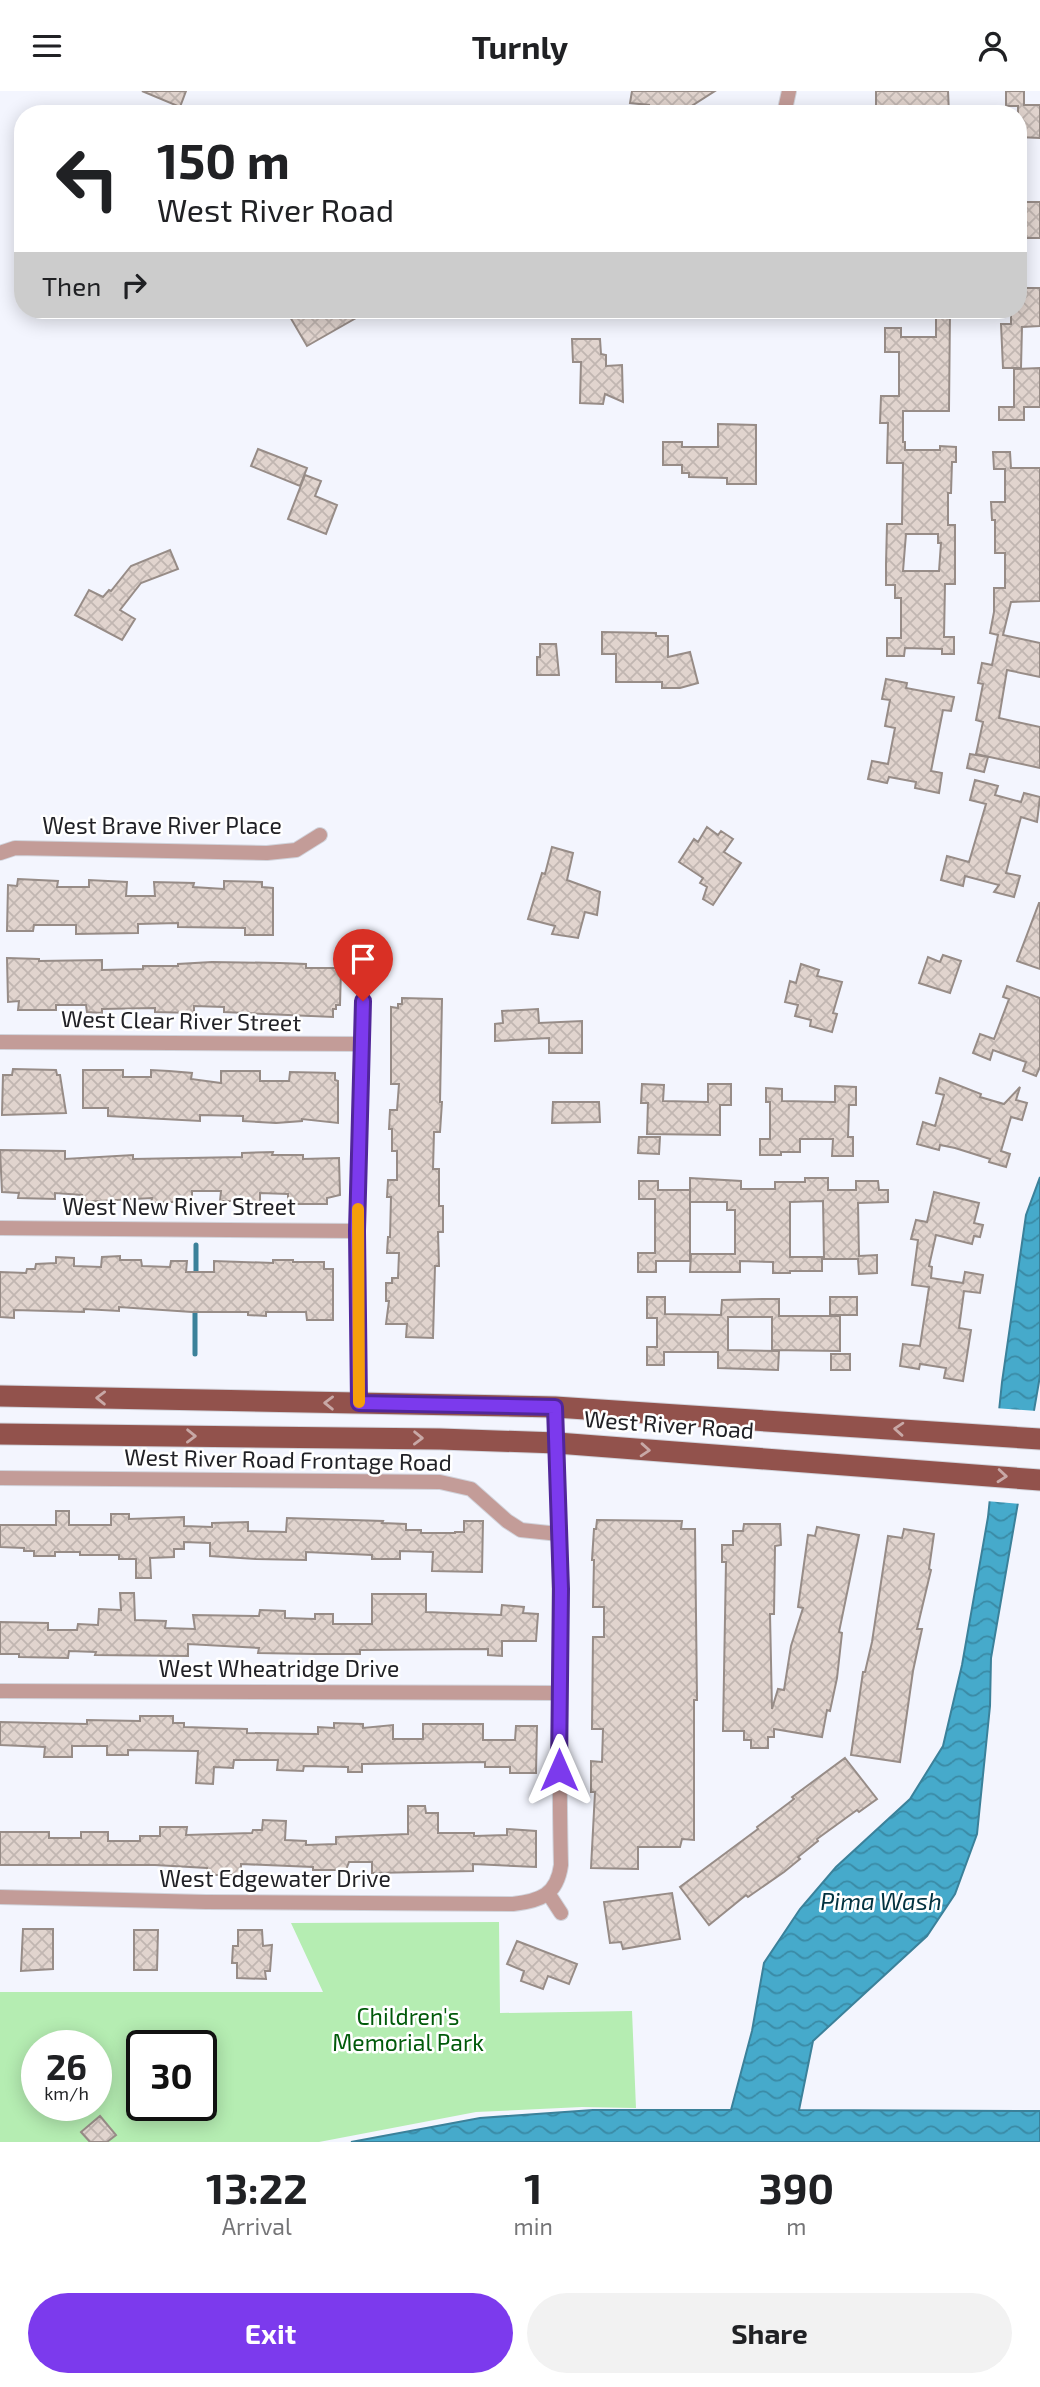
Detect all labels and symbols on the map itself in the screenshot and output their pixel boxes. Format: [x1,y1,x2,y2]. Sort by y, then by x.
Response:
street label: West Brave River Place [42,811,282,839]
pin [333,929,393,1001]
street label: West Clear River Street [61,1004,302,1036]
street label: West New River Street [62,1192,296,1220]
one-way arrow [96,1391,107,1406]
one-way arrow [323,1395,334,1410]
street label: West River Road [583,1404,755,1444]
one-way arrow [893,1422,904,1437]
one-way arrow [186,1428,196,1444]
one-way arrow [413,1430,424,1446]
street label: West River Road Frontage Road [124,1442,452,1476]
one-way arrow [640,1442,651,1457]
one-way arrow [997,1468,1008,1483]
street label: West Wheatridge Drive [159,1654,399,1682]
position arrow [522,1733,596,1807]
street label: West Edgewater Drive [159,1864,391,1892]
water label: Pima Wash [820,1886,942,1915]
park label: Children's Memorial Park [332,2002,484,2056]
speed limit sign: 30 [126,2030,217,2121]

